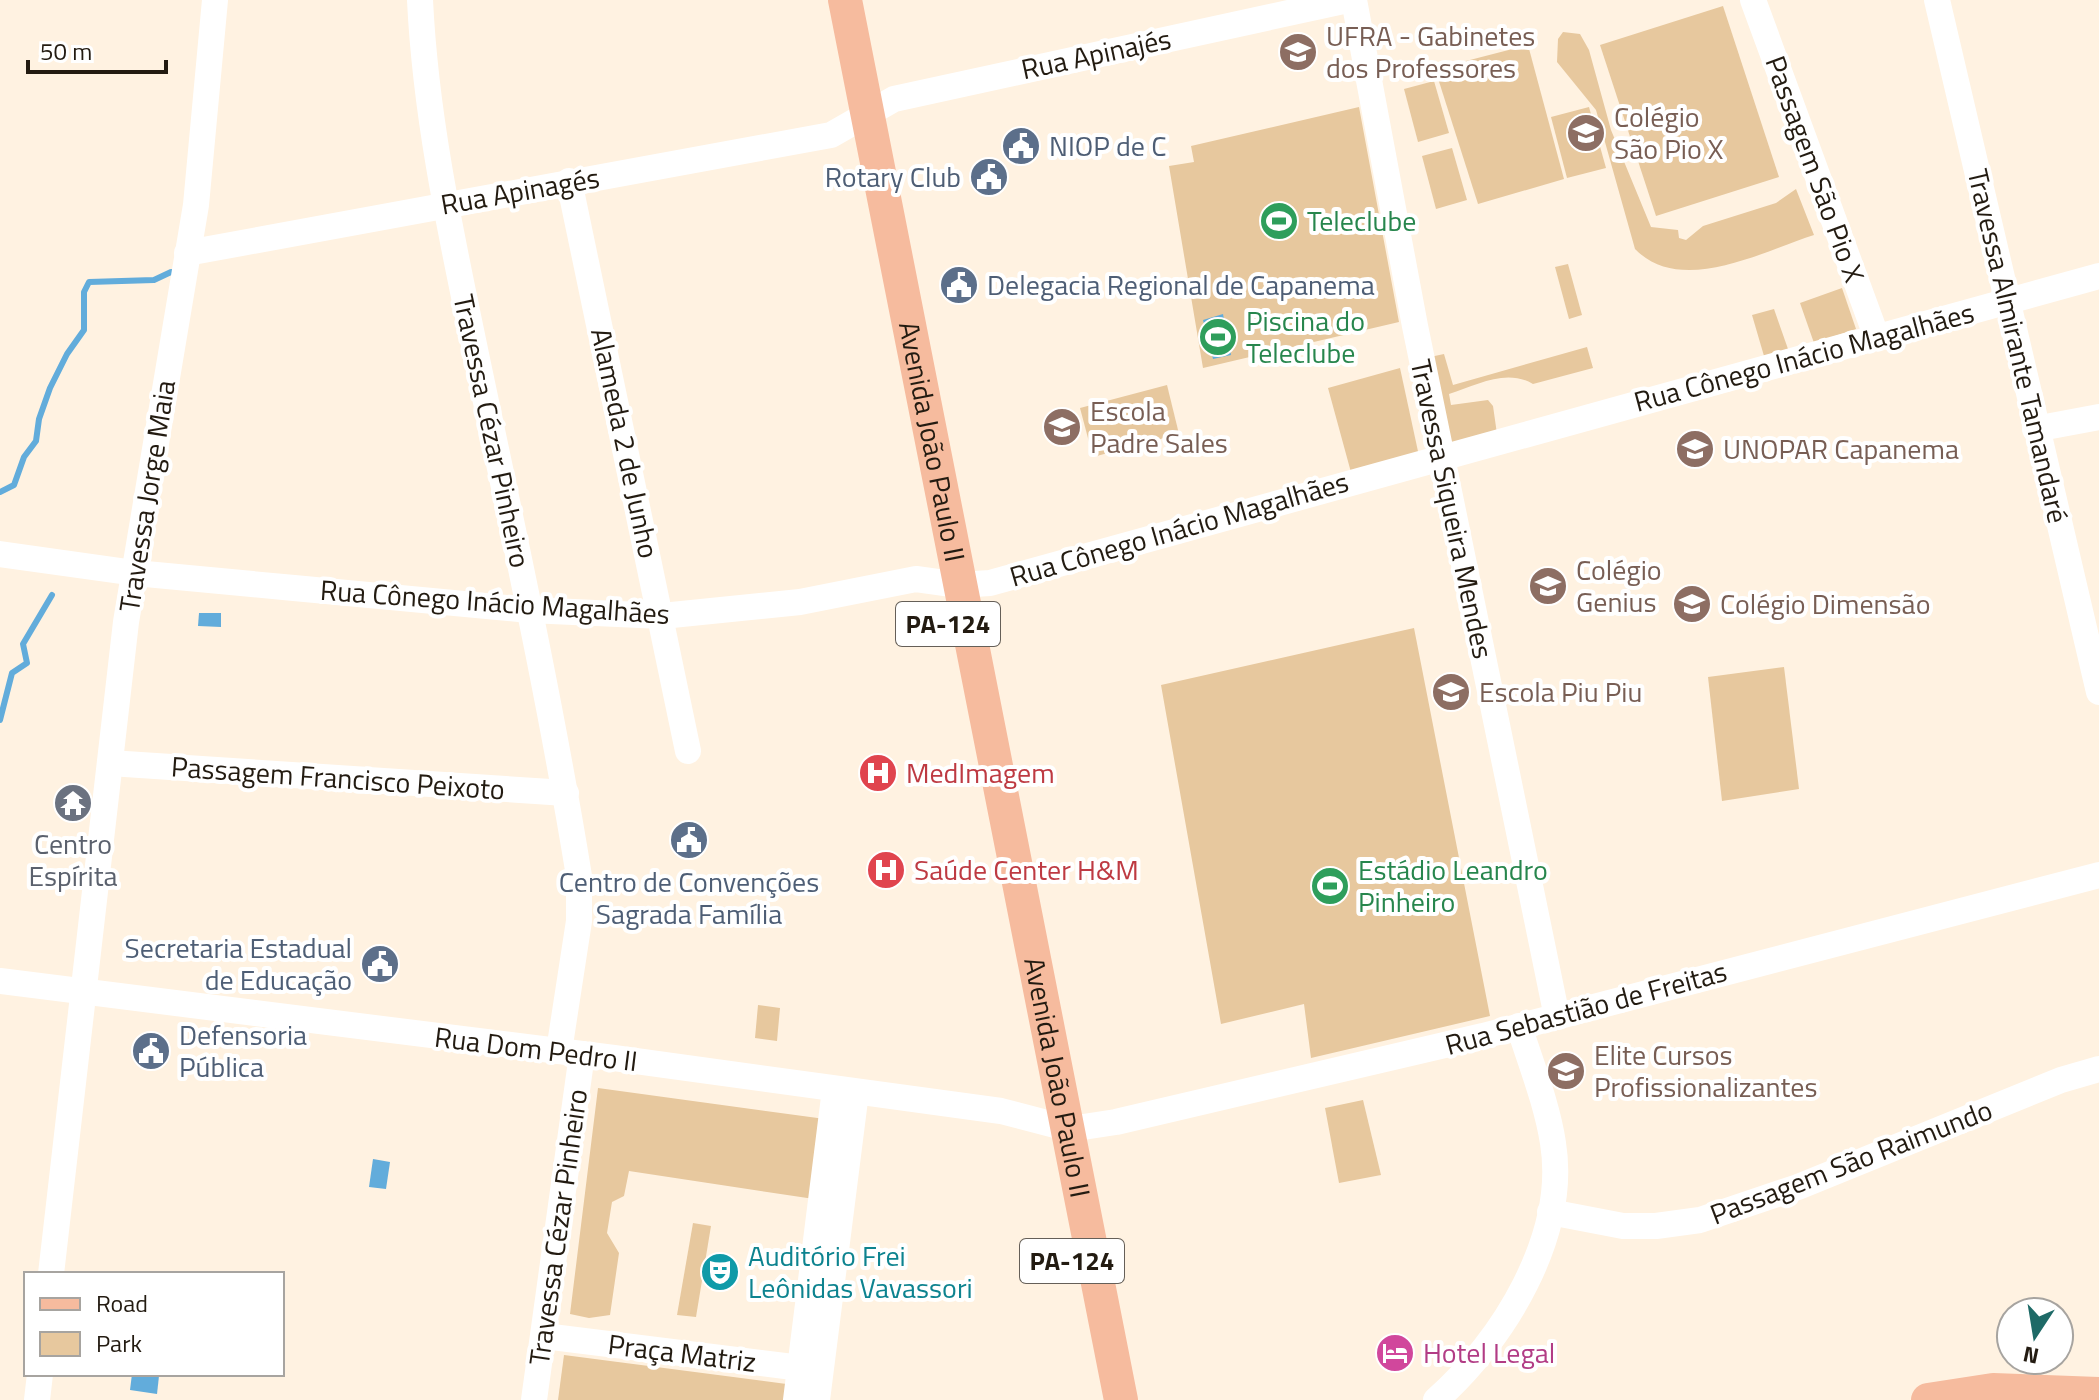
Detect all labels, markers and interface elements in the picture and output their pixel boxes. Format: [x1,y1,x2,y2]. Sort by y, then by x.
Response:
place label: UFRA - Gabinetes dos Professores [1326,14,1535,89]
street label: Rua Apinajés [1017,17,1175,90]
scale bar [28,24,166,74]
school or university icon: UFRA - Gabinetes dos Professores [1277,31,1319,73]
text: 50 m [40,33,92,69]
street label: Passagem São Pio X [1755,50,1877,288]
place label: Colégio São Pio X [1614,95,1724,170]
school or university icon: Colégio São Pio X [1565,112,1607,154]
place label: NIOP de C [1049,124,1166,167]
public building icon: NIOP de C [1000,125,1042,167]
street label: Rua Apinagés [437,155,603,226]
place label: Rotary Club [825,155,961,198]
public building icon: Rotary Club [968,156,1010,198]
street label: Travessa Almirante Tamandaré [1957,165,2080,527]
place label: Teleclube [1307,199,1416,242]
sports icon: Teleclube [1258,200,1300,242]
place label: Delegacia Regional de Capanema [987,263,1375,306]
public building icon: Delegacia Regional de Capanema [938,264,980,306]
street label: Travessa Cézar Pinheiro [443,290,542,572]
street label: Rua Cônego Inácio Magalhães [1629,290,1979,423]
place label: Piscina do Teleclube [1246,299,1365,374]
sports icon: Piscina do Teleclube [1197,316,1239,358]
street label: Avenida João Paulo II [888,318,977,565]
street label: Alameda 2 de Junho [580,324,671,562]
street label: Travessa Siqueira Mendes [1400,355,1505,663]
street label: Travessa Jorge Maia [107,377,186,615]
place label: Escola Padre Sales [1090,389,1228,464]
school or university icon: Escola Padre Sales [1041,406,1083,448]
place label: UNOPAR Capanema [1723,427,1959,470]
school or university icon: UNOPAR Capanema [1674,428,1716,470]
street label: Rua Cônego Inácio Magalhães [1005,460,1353,597]
place label: Colégio Genius [1576,548,1662,623]
school or university icon: Colégio Genius [1527,565,1569,607]
street label: Rua Cônego Inácio Magalhães [319,568,671,635]
place label: Colégio Dimensão [1720,582,1930,625]
school or university icon: Colégio Dimensão [1671,583,1713,625]
road number: PA-124 [896,602,1000,646]
place label: Escola Piu Piu [1479,670,1642,713]
school or university icon: Escola Piu Piu [1430,671,1472,713]
street label: Passagem Francisco Peixoto [170,744,506,811]
place label: MedImagem [906,751,1055,794]
hospital icon: MedImagem [857,752,899,794]
temple icon: Centro Espírita [52,782,94,824]
public building icon: Centro de Convenções Sagrada Família [668,819,710,861]
place label: Centro Espírita [28,822,118,897]
place label: Saúde Center H&M [914,848,1139,891]
place label: Estádio Leandro Pinheiro [1358,848,1548,923]
hospital icon: Saúde Center H&M [865,849,907,891]
place label: Centro de Convenções Sagrada Família [559,860,819,935]
sports icon: Estádio Leandro Pinheiro [1309,865,1351,907]
place label: Secretaria Estadual de Educação [125,926,352,1001]
public building icon: Secretaria Estadual de Educação [359,943,401,985]
street label: Rua Sebastião de Freitas [1440,949,1732,1066]
street label: Avenida João Paulo II [1013,953,1103,1201]
place label: Defensoria Pública [179,1013,307,1088]
street label: Rua Dom Pedro II [432,1015,640,1082]
public building icon: Defensoria Pública [130,1030,172,1072]
place label: Elite Cursos Profissionalizantes [1594,1033,1818,1108]
school or university icon: Elite Cursos Profissionalizantes [1545,1050,1587,1092]
street label: Travessa Cézar Pinheiro [517,1086,598,1368]
street label: Passagem São Raimundo [1703,1088,1998,1235]
place label: Auditório Frei Leônidas Vavassori [748,1234,973,1309]
road number: PA-124 [1020,1239,1124,1283]
theatre icon: Auditório Frei Leônidas Vavassori [699,1251,741,1293]
legend [24,1272,284,1376]
text: Road [96,1285,148,1321]
north arrow [1995,1296,2075,1376]
street label: Praça Matriz [606,1322,758,1383]
text: Park [96,1325,142,1361]
place label: Hotel Legal [1423,1331,1555,1374]
hotel icon: Hotel Legal [1374,1332,1416,1374]
text: N [2020,1337,2042,1374]

